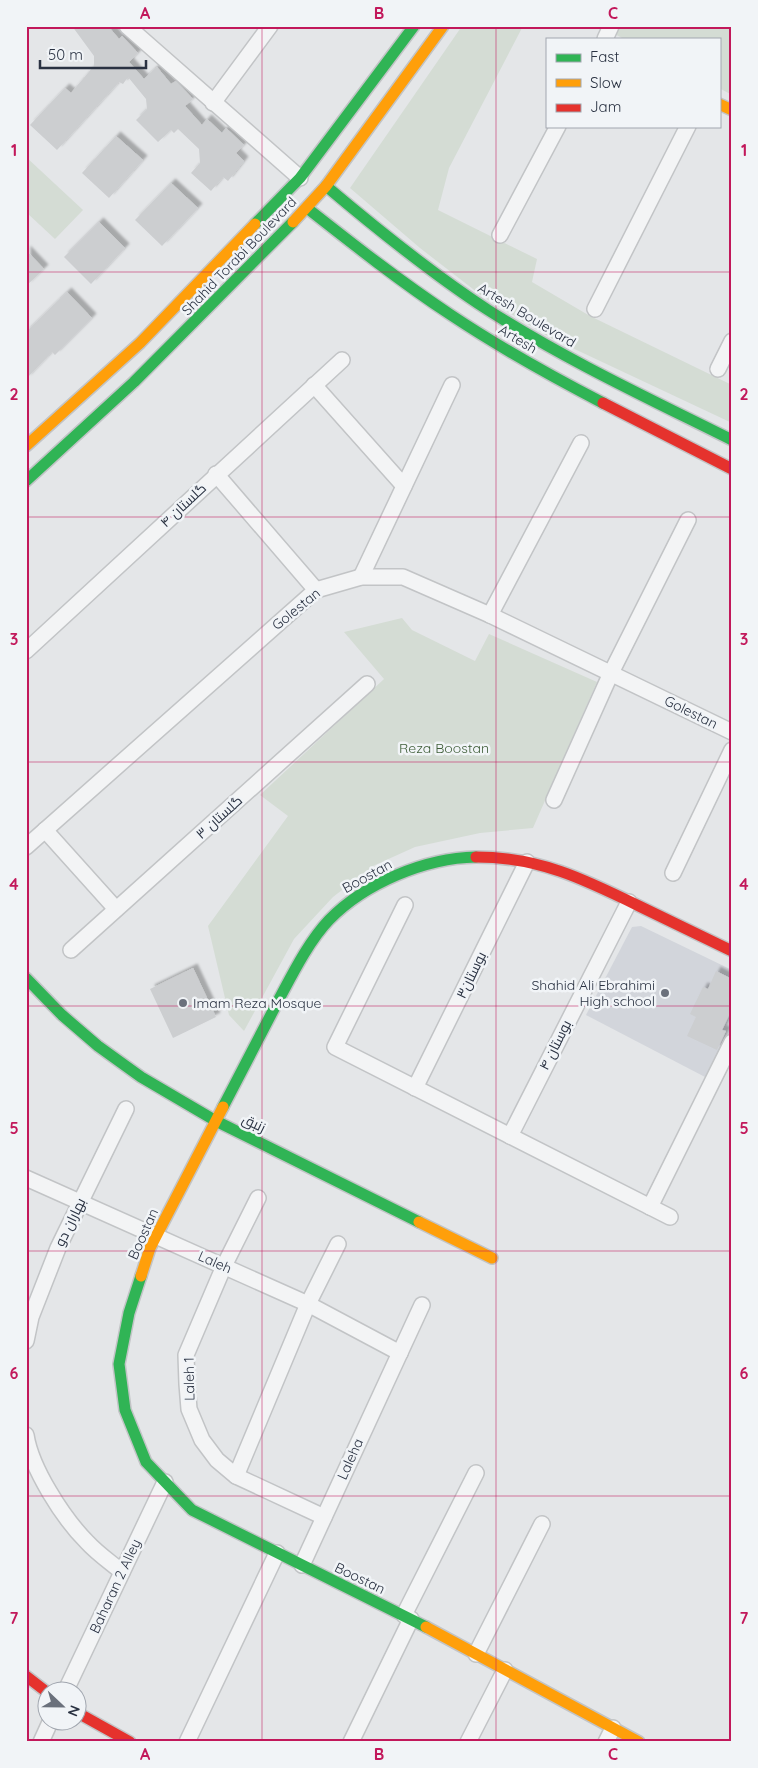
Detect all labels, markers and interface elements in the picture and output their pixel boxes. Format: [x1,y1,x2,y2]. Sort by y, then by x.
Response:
text: A [140,3,151,23]
text: B [374,3,384,23]
text: C [608,3,618,23]
scale bar [40,38,146,70]
legend [546,38,720,128]
text: 50 m [48,45,83,64]
text: Fast [590,47,619,66]
text: Slow [590,73,622,92]
text: Jam [590,97,621,116]
text: 1 [11,140,17,160]
text: 1 [741,140,747,160]
street label: Shahid Torabi Boulevard [178,193,300,319]
street label: Artesh Boulevard [475,279,579,351]
street label: Artesh [496,321,540,357]
text: 2 [9,384,19,404]
text: 2 [739,384,749,404]
street label: گلستان ۴ [156,479,210,531]
street label: Golestan [268,584,324,634]
text: 3 [10,629,18,649]
text: 3 [740,629,748,649]
street label: Golestan [661,691,721,733]
park label: Reza Boostan [399,739,489,757]
street label: گلستان ۳ [192,791,246,843]
street label: Boostan [339,855,395,897]
text: 4 [9,874,19,894]
text: 4 [739,874,749,894]
street label: بوستان۳ [452,948,490,1002]
place label: Shahid Ali Ebrahimi High school [531,976,655,1010]
marker: Shahid Ali Ebrahimi High school [659,987,671,999]
place label: Imam Reza Mosque [193,994,322,1012]
marker: Imam Reza Mosque [177,997,189,1009]
street label: بوستان ۴ [535,1017,575,1073]
street label: زنبق [239,1110,269,1136]
text: 5 [9,1118,19,1138]
text: 5 [739,1118,749,1138]
street label: بهاران دو [50,1195,90,1249]
street label: Boostan [124,1206,162,1262]
street label: Laleh [195,1247,235,1277]
street label: Laleh 1 [180,1357,198,1401]
text: 6 [10,1363,19,1383]
text: 6 [740,1363,749,1383]
street label: Laleha [333,1436,367,1482]
street label: Baharan 2 Alley [85,1536,145,1636]
street label: Boostan [332,1558,388,1598]
text: 7 [10,1608,19,1628]
text: 7 [740,1608,749,1628]
north arrow [38,1680,88,1730]
text: N [64,1703,84,1719]
text: A [140,1744,151,1764]
text: B [374,1744,384,1764]
text: C [608,1744,618,1764]

